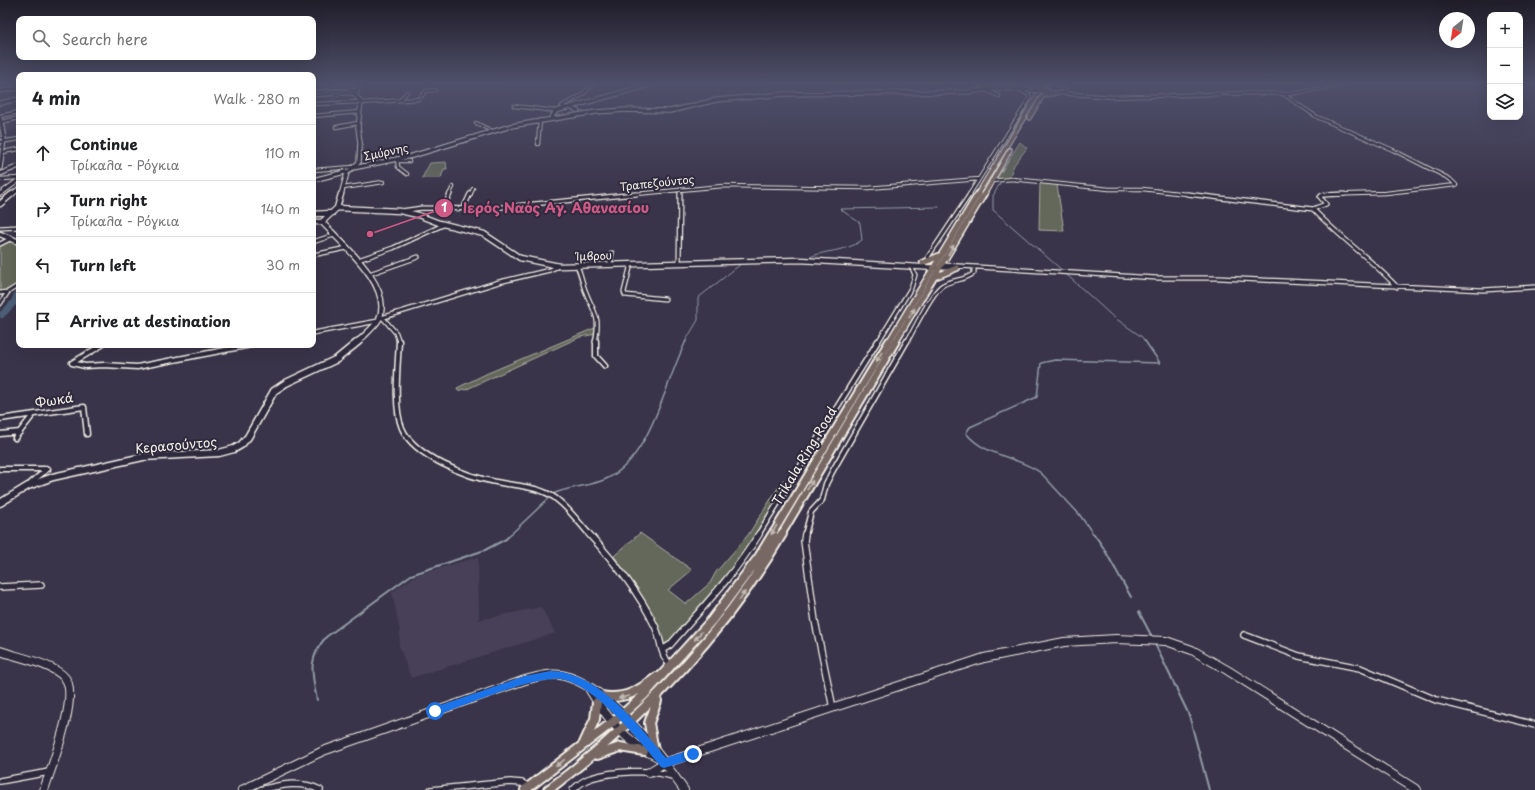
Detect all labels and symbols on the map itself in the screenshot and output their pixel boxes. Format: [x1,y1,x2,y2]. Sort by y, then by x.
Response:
north arrow [1439,12,1475,48]
street label: Σμύρνης [362,138,410,165]
street label: Τραπεζούντος [619,170,695,195]
callout: Ιερός Ναός Αγ. Αθανασίου [434,195,657,221]
text: Ιερός Ναός Αγ. Αθανασίου [463,197,649,218]
text: 1 [441,198,447,216]
one-way arrow [948,244,955,256]
street label: Ίμβρου [574,246,612,265]
one-way arrow [909,307,916,319]
one-way arrow [875,351,882,363]
street label: Φωκά [33,387,75,412]
street label: Trikala Ring Road [767,403,841,509]
street label: Κερασούντος [134,431,218,458]
one-way arrow [807,479,814,491]
one-way arrow [771,524,778,536]
one-way arrow [738,591,746,601]
one-way arrow [694,630,703,641]
one-way arrow [618,694,630,700]
route start [426,702,444,720]
route end [684,745,702,763]
one-way arrow [555,759,566,767]

